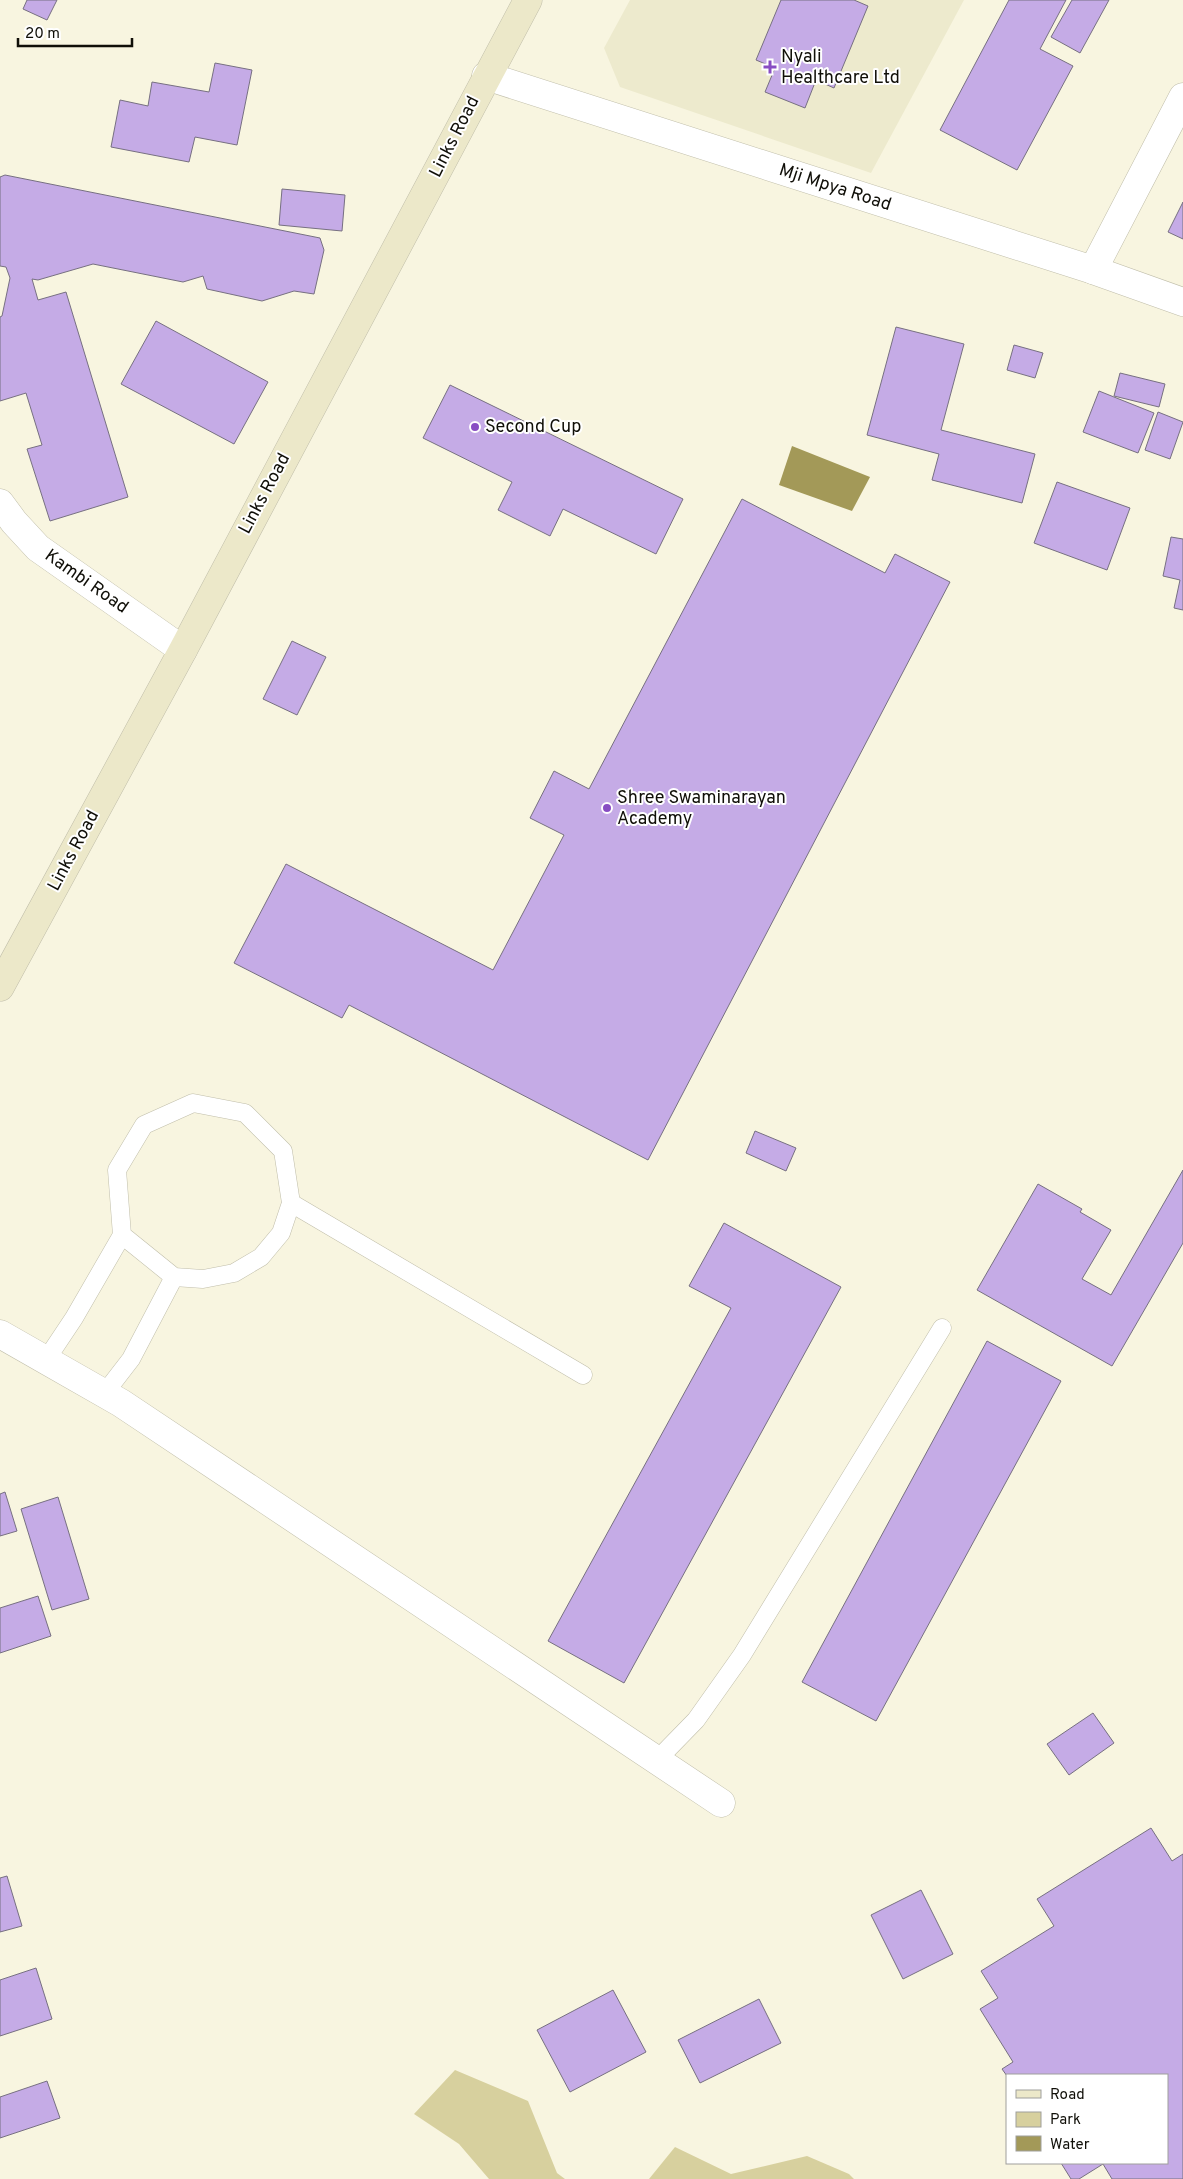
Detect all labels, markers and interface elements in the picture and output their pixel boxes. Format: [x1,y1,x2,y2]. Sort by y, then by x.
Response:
scale bar [18,15,131,47]
text: 20 m [25,25,60,44]
place label: Nyali Healthcare Ltd [781,46,900,90]
marker: Nyali Healthcare Ltd [763,60,777,74]
street label: Links Road [425,92,485,182]
street label: Mji Mpya Road [776,159,894,217]
place label: Second Cup [485,416,581,439]
marker: Second Cup [469,421,481,433]
street label: Links Road [234,450,296,538]
street label: Kambi Road [40,545,132,619]
place label: Shree Swaminarayan Academy [617,787,786,831]
marker: Shree Swaminarayan Academy [601,802,613,814]
street label: Links Road [43,807,105,895]
legend [1006,2074,1168,2164]
text: Road [1050,2086,1085,2105]
text: Park [1050,2111,1081,2130]
text: Water [1050,2136,1090,2155]

